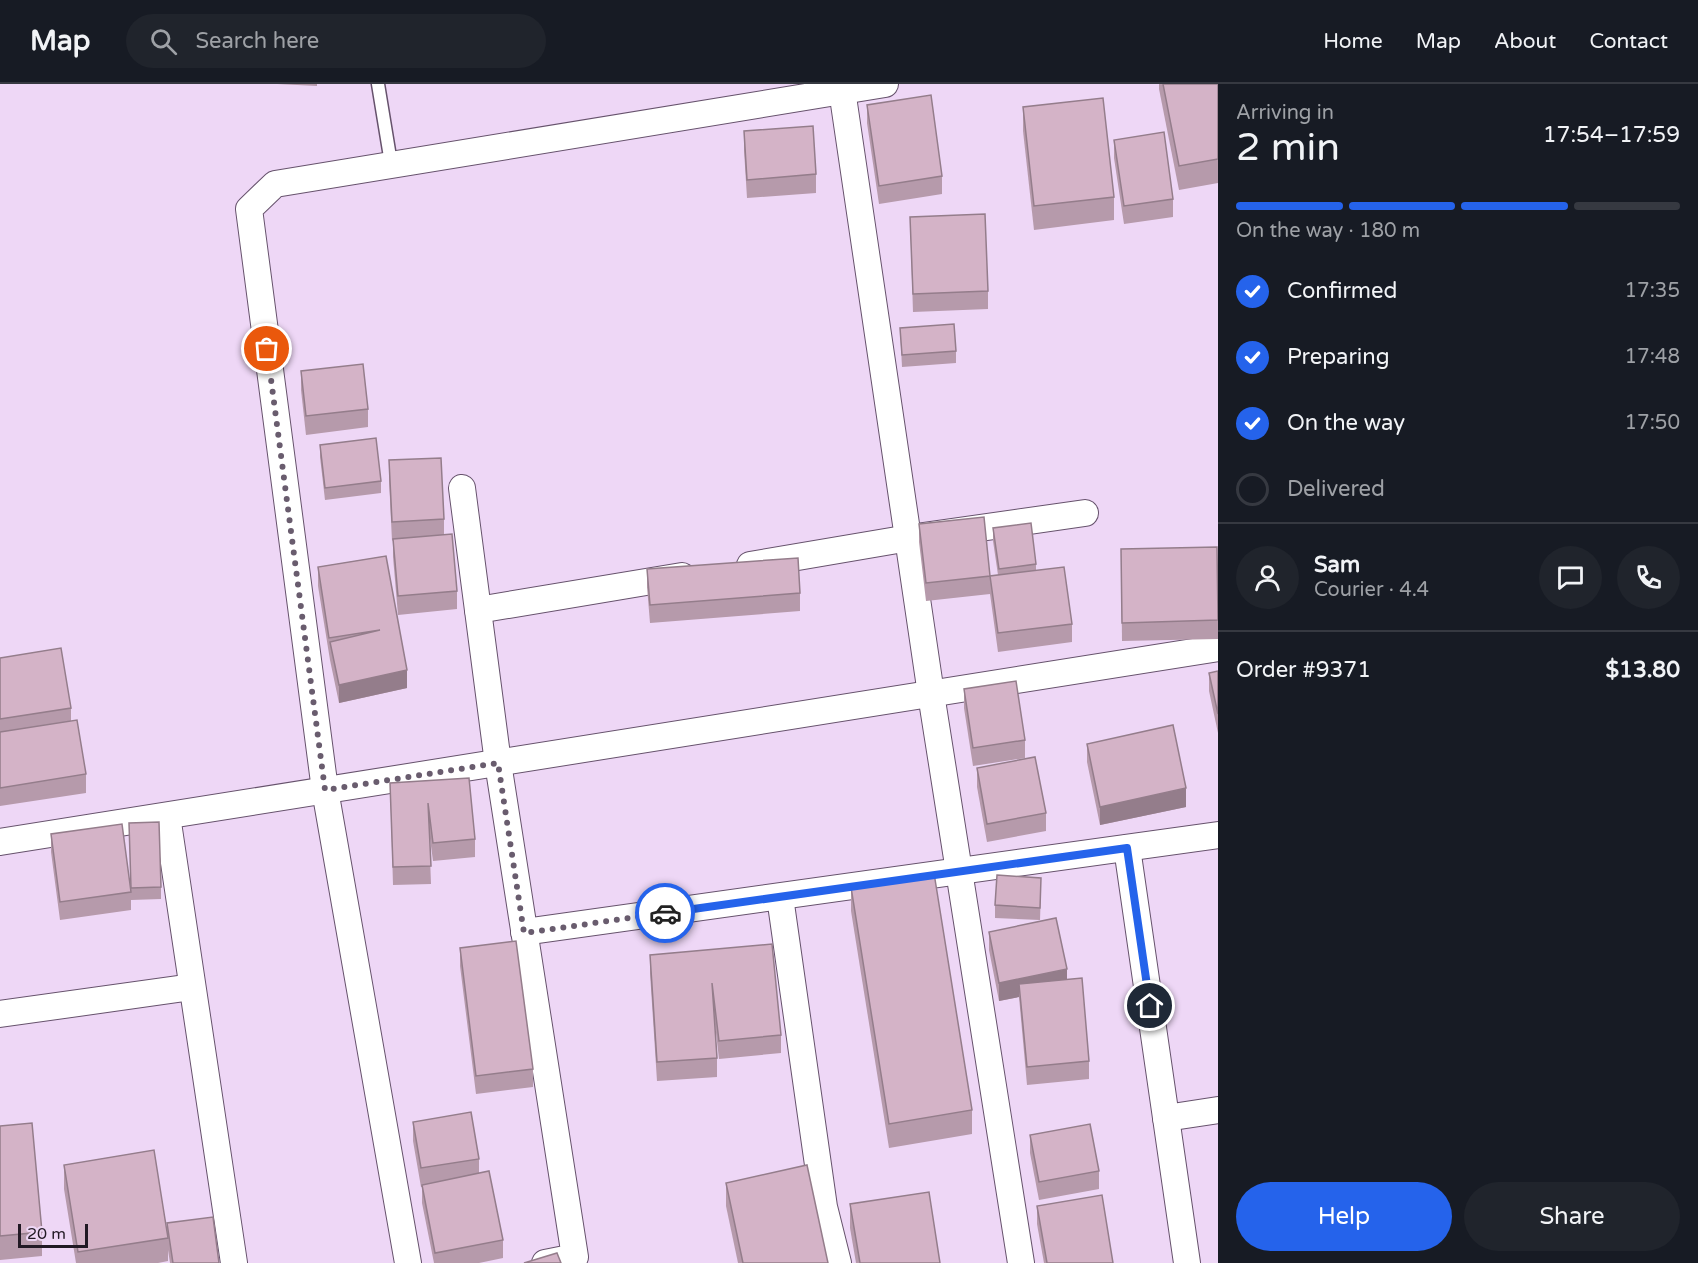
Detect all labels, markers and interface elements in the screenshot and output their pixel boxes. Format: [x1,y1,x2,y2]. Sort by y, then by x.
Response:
search box [126,14,546,68]
text: Map [30,24,90,58]
icon: search [147,25,180,58]
text: Search here [195,28,319,54]
text: Home [1323,29,1383,54]
text: Map [1416,29,1461,54]
text: About [1494,29,1556,54]
text: Contact [1589,29,1668,54]
text: Arriving in [1236,101,1334,125]
text: 17:54–17:59 [1543,122,1680,148]
text: 2 min [1236,124,1340,171]
text: On the way · 180 m [1236,219,1420,243]
icon: check [1236,275,1269,308]
text: Confirmed [1287,278,1397,304]
text: 17:35 [1625,279,1680,303]
pin [241,323,292,374]
icon: bag [250,332,283,365]
icon: check [1236,341,1269,374]
text: Preparing [1287,344,1390,370]
text: 17:48 [1625,345,1680,369]
icon: check [1236,407,1269,440]
text: On the way [1287,410,1405,436]
text: 17:50 [1625,411,1680,435]
text: Delivered [1287,476,1385,502]
button: person [1236,546,1299,609]
button: chat [1539,546,1602,609]
button: phone [1617,546,1680,609]
text: Sam [1314,552,1360,578]
text: Courier · 4.4 [1314,578,1429,602]
text: Order #9371 [1236,657,1371,683]
text: $13.80 [1606,657,1680,683]
courier [635,883,695,943]
icon: car [649,897,682,930]
pin [1124,980,1175,1031]
icon: home [1133,989,1166,1022]
button: Help [1236,1182,1452,1251]
button: Share [1464,1182,1680,1251]
scale bar [18,1221,88,1248]
text: 20 m [27,1224,66,1244]

